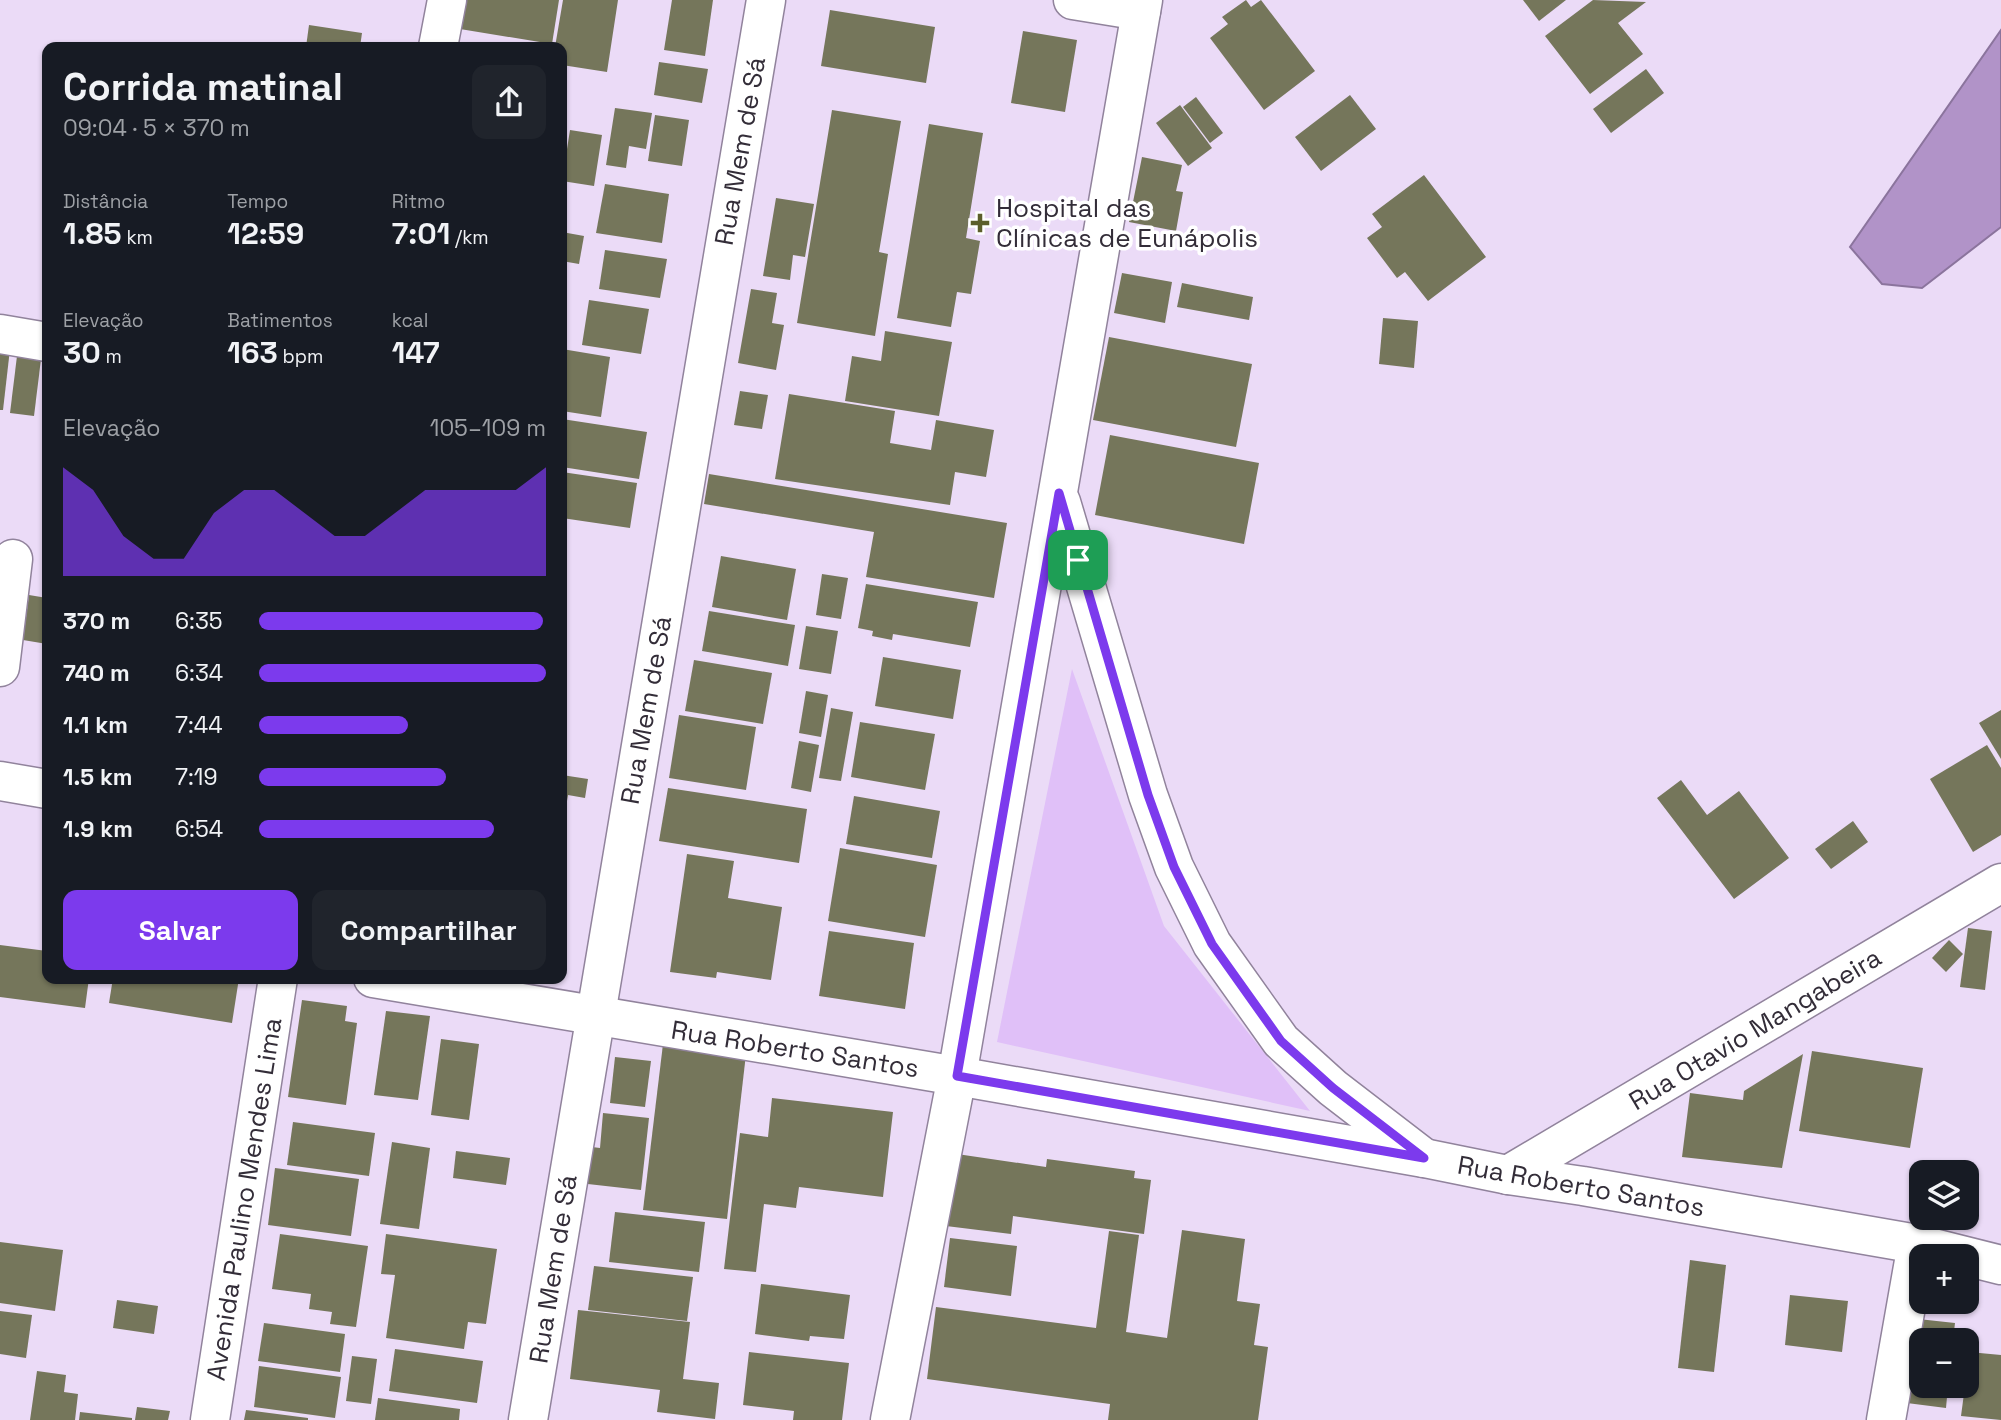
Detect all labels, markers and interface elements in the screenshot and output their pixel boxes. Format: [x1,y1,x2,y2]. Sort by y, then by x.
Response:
street label: Rua Mem de Sá [707,54,773,248]
text: Corrida matinal [63,63,343,111]
button: share [472,65,546,139]
text: 09:04 · 5 × 370 m [63,113,250,143]
text: Distância [63,189,148,214]
text: Tempo [227,189,288,214]
text: Ritmo [392,189,445,214]
place label: Hospital das Clínicas de Eunápolis [996,191,1258,255]
marker: Hospital das Clínicas de Eunápolis [970,213,990,233]
text: 1.85 [63,214,122,253]
text: 12:59 [227,214,304,253]
text: 7:01 [392,214,450,253]
text: km [122,225,153,250]
text: /km [450,225,489,250]
text: Elevação [63,308,144,333]
text: Batimentos [227,308,333,333]
text: kcal [392,308,428,333]
text: 30 [63,333,101,372]
text: 163 [227,333,278,372]
text: 147 [392,333,440,372]
text: m [101,344,122,369]
text: bpm [278,344,323,369]
text: Elevação [63,413,161,443]
text: 105–109 m [430,413,546,443]
pin [1048,530,1108,590]
icon: arrive [1059,541,1097,579]
text: 370 m [63,606,130,636]
text: 6:35 [175,606,223,636]
street label: Rua Mem de Sá [613,613,679,807]
text: 740 m [63,658,130,688]
text: 6:34 [175,658,223,688]
text: 1.1 km [63,710,128,740]
text: 7:44 [175,710,223,740]
text: 1.5 km [63,762,133,792]
text: 7:19 [175,762,217,792]
text: 1.9 km [63,814,133,844]
text: 6:54 [175,814,223,844]
button: Salvar [63,890,298,970]
button: Compartilhar [312,890,546,970]
street label: Rua Otavio Mangabeira [1623,940,1887,1118]
street label: Rua Roberto Santos [669,1013,921,1085]
street label: Avenida Paulino Mendes Lima [199,1015,290,1383]
street label: Rua Roberto Santos [1455,1148,1707,1224]
map controls [1909,1160,1979,1398]
button: layers [1909,1160,1979,1230]
street label: Rua Mem de Sá [521,1172,585,1366]
button: + [1909,1244,1979,1314]
button: − [1909,1328,1979,1398]

